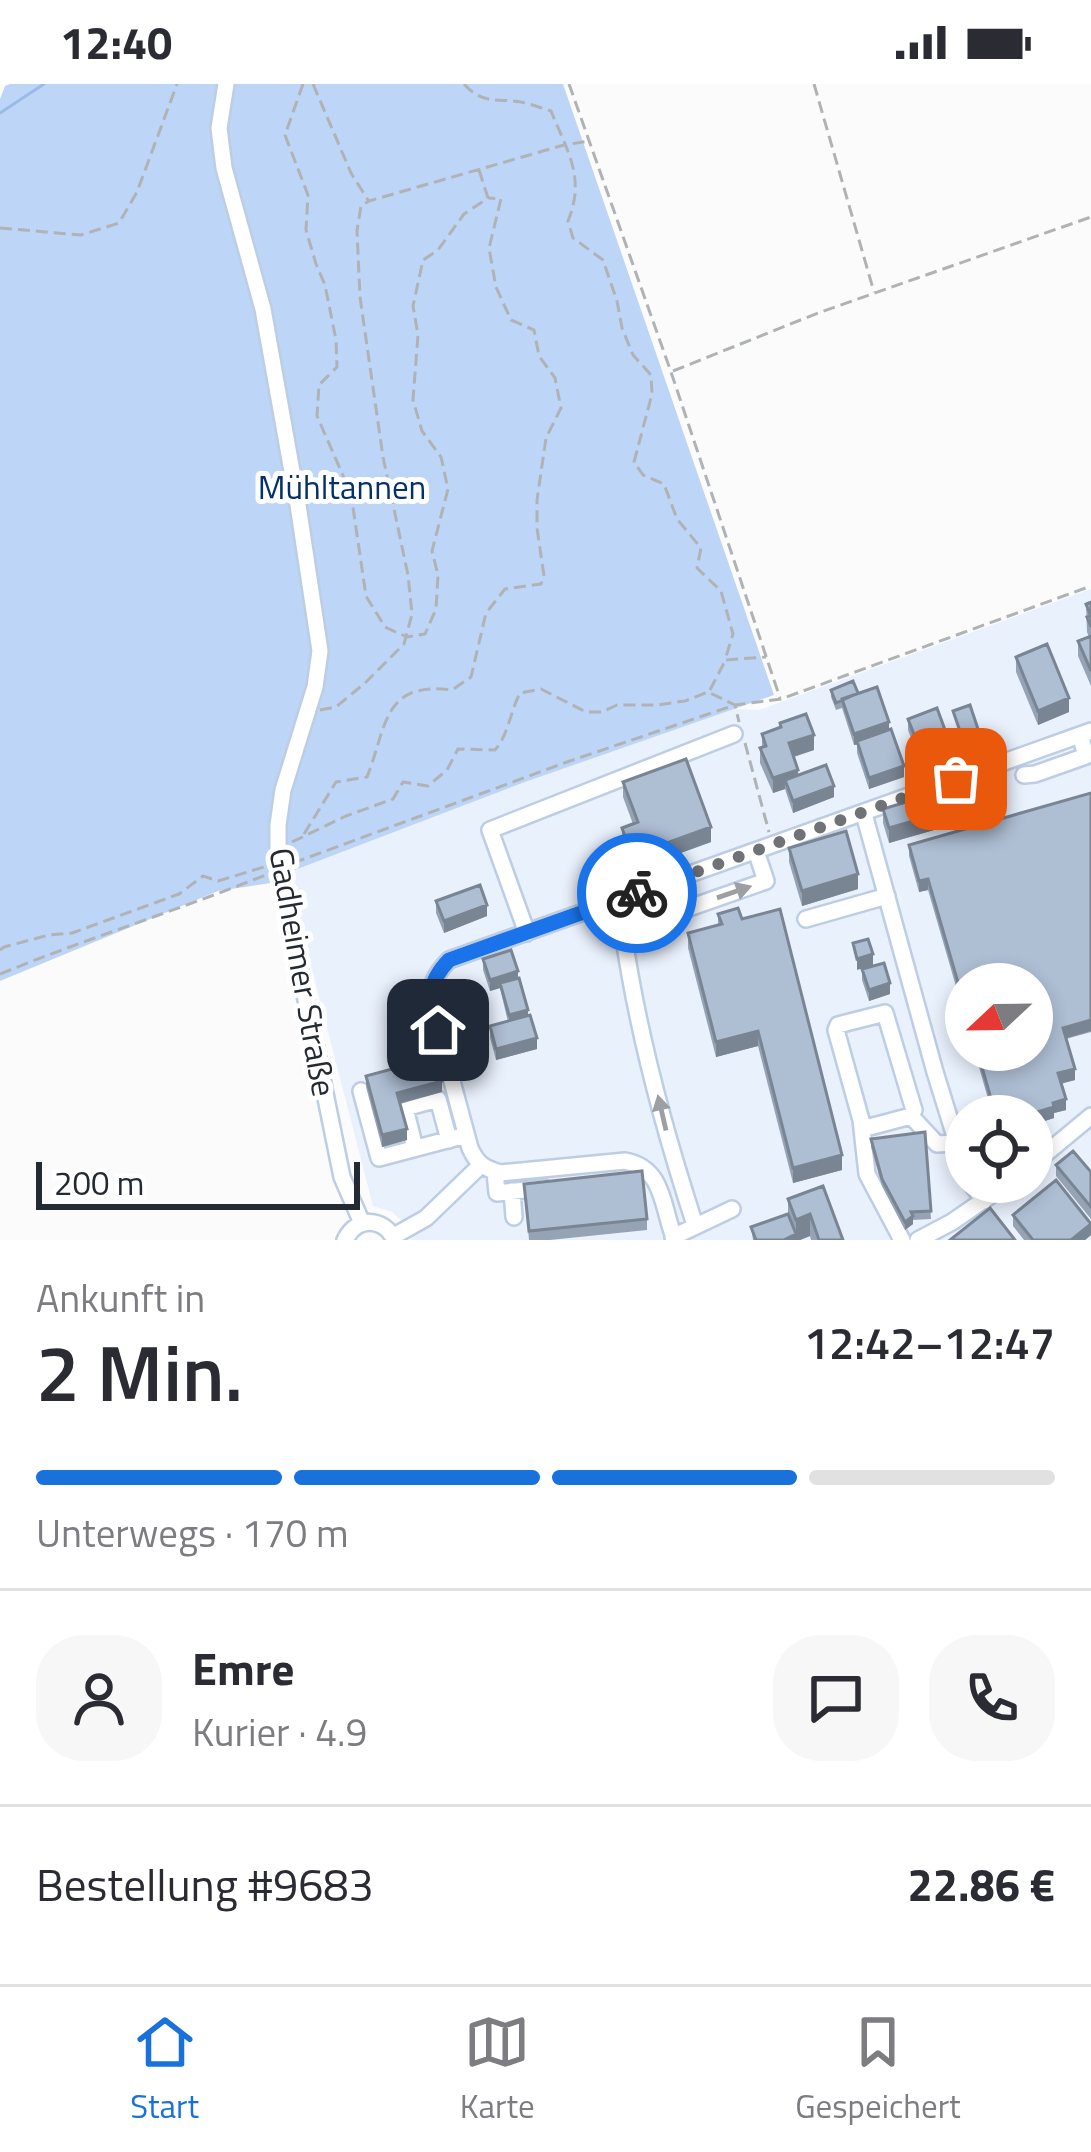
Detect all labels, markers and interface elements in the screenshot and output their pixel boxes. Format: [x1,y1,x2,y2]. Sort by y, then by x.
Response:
text: 12:40 [60,8,172,76]
park label: Mühltannen [258,462,426,512]
pin [905,728,1007,830]
icon: bag [923,746,989,812]
courier [577,833,697,953]
street label: Gadheimer Straße [257,844,349,1100]
icon: bike [604,860,670,926]
one-way arrow [716,882,752,900]
north arrow [945,963,1053,1071]
map controls [945,963,1053,1203]
pin [387,979,489,1081]
icon: home [405,997,471,1063]
one-way arrow [651,1093,670,1131]
button: locate [945,1095,1053,1203]
scale bar [36,1156,360,1209]
text: 200 m [54,1158,144,1208]
text: Ankunft in [36,1268,205,1327]
text: 12:42–12:47 [804,1308,1055,1376]
text: 2 Min. [36,1313,243,1431]
text: Unterwegs · 170 m [36,1503,349,1562]
text: Emre [192,1634,294,1702]
button: person [36,1635,162,1761]
button: chat [773,1635,899,1761]
button: phone [929,1635,1055,1761]
text: Kurier · 4.9 [192,1702,367,1761]
text: Bestellung #9683 [36,1850,374,1918]
text: 22.86 € [908,1850,1055,1918]
tab: Start [130,2009,199,2131]
tab: Karte [460,2009,535,2131]
tab: Gespeichert [795,2009,961,2131]

